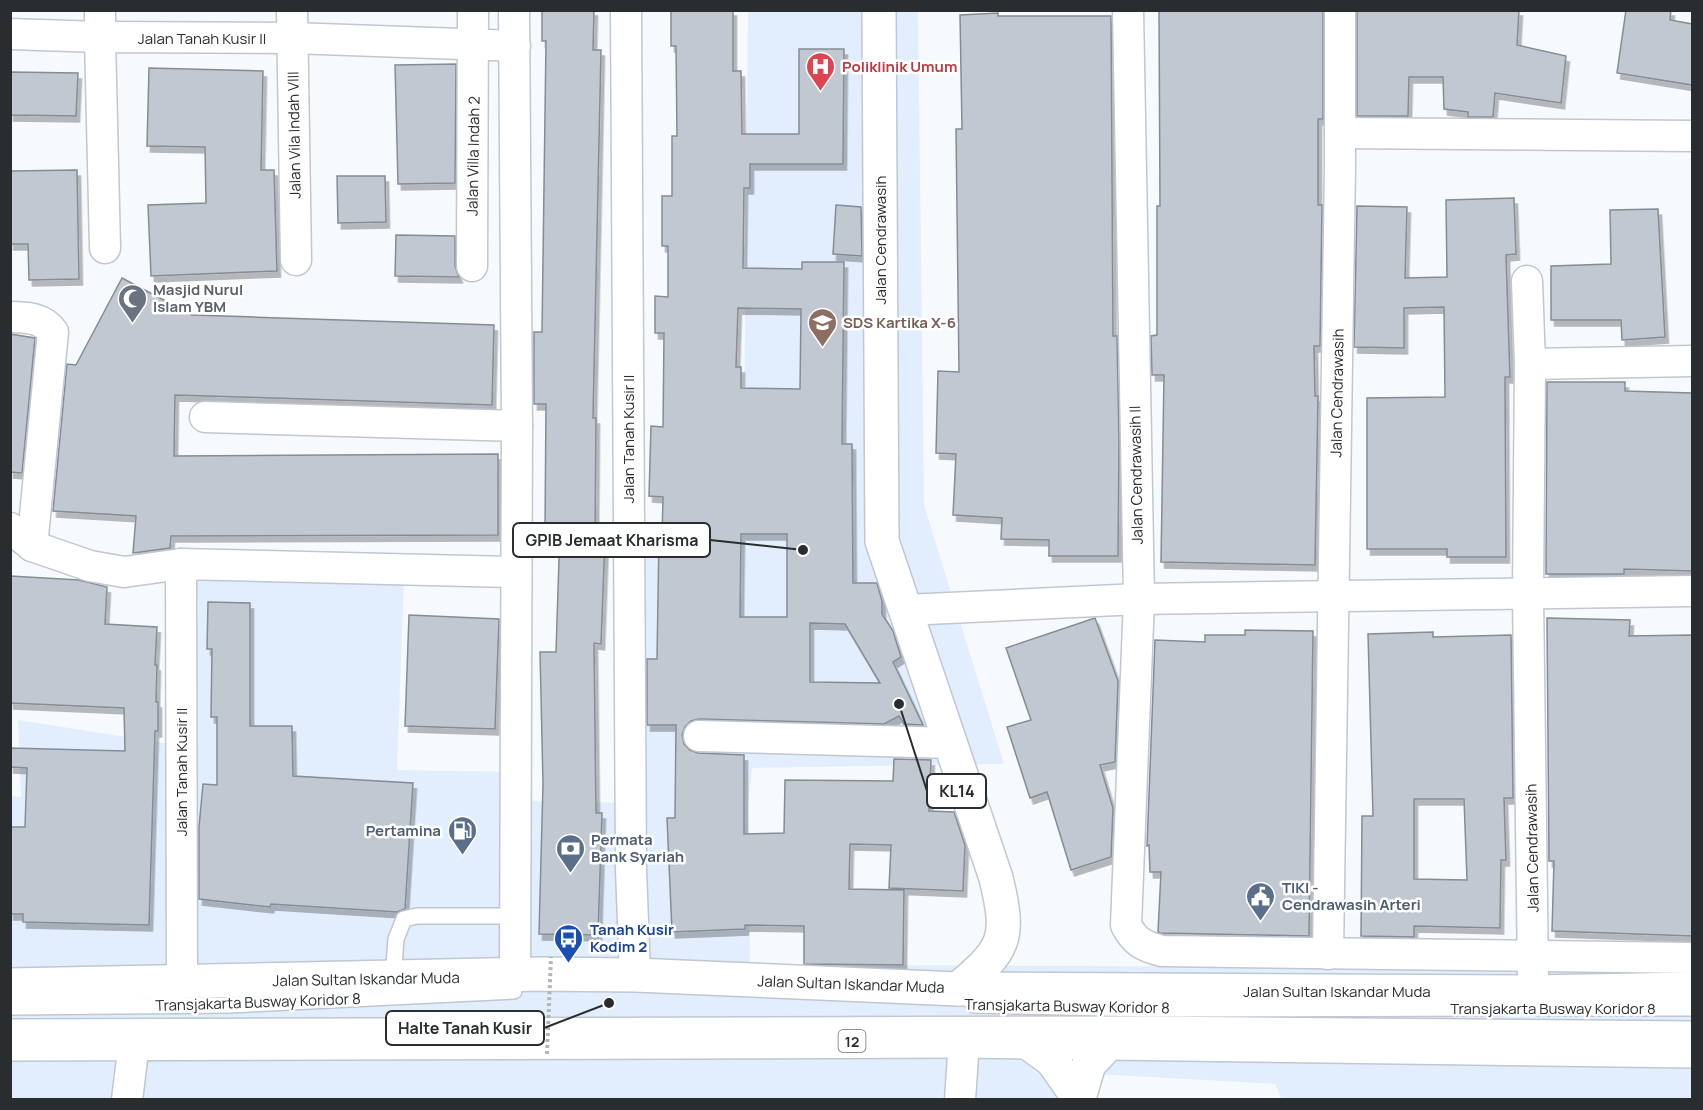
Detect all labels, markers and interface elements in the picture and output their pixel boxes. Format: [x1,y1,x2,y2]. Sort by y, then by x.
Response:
street label: Jalan Tanah Kusir II [138,28,266,49]
hospital icon: Poliklinik Umum [805,50,837,92]
place label: Poliklinik Umum [842,56,957,77]
street label: Jalan Vila Indah VIII [282,71,306,199]
street label: Jalan Villa Indah 2 [461,96,485,216]
street label: Jalan Cendrawasih [870,175,891,304]
place label: Masjid Nurul Islam YBM [153,279,243,317]
mosque icon: Masjid Nurul Islam YBM [116,282,148,324]
school or university icon: SDS Kartika X-6 [806,306,838,348]
place label: SDS Kartika X-6 [843,312,956,333]
street label: Jalan Cendrawasih [1325,328,1349,458]
street label: Jalan Tanah Kusir II [618,375,639,503]
street label: Jalan Cendrawasih II [1124,405,1148,545]
callout: GPIB Jemaat Kharisma [513,523,710,557]
text: GPIB Jemaat Kharisma [526,529,698,551]
street label: Jalan Tanah Kusir II [171,708,192,836]
callout: KL14 [927,774,986,808]
text: KL14 [939,780,975,802]
street label: Jalan Cendrawasih [1520,783,1544,913]
fuel station icon: Pertamina [446,814,478,856]
place label: Pertamina [366,820,441,841]
place label: Permata Bank Syariah [591,829,684,867]
bank icon: Permata Bank Syariah [554,832,586,874]
place label: TIKI - Cendrawasih Arteri [1282,877,1421,915]
public building icon: TIKI - Cendrawasih Arteri [1245,880,1277,922]
place label: Tanah Kusir Kodim 2 [590,919,674,957]
bus stop icon: Tanah Kusir Kodim 2 [553,922,585,964]
street label: Jalan Sultan Iskandar Muda [272,967,460,991]
street label: Jalan Sultan Iskandar Muda [757,970,945,998]
street label: Jalan Sultan Iskandar Muda [1243,981,1431,1002]
street label: Transjakarta Busway Koridor 8 [155,988,361,1016]
street label: Transjakarta Busway Koridor 8 [964,994,1170,1018]
street label: Transjakarta Busway Koridor 8 [1450,998,1656,1019]
callout: Halte Tanah Kusir [386,1011,544,1045]
text: Halte Tanah Kusir [398,1017,532,1039]
road number: 12 [838,1030,866,1052]

